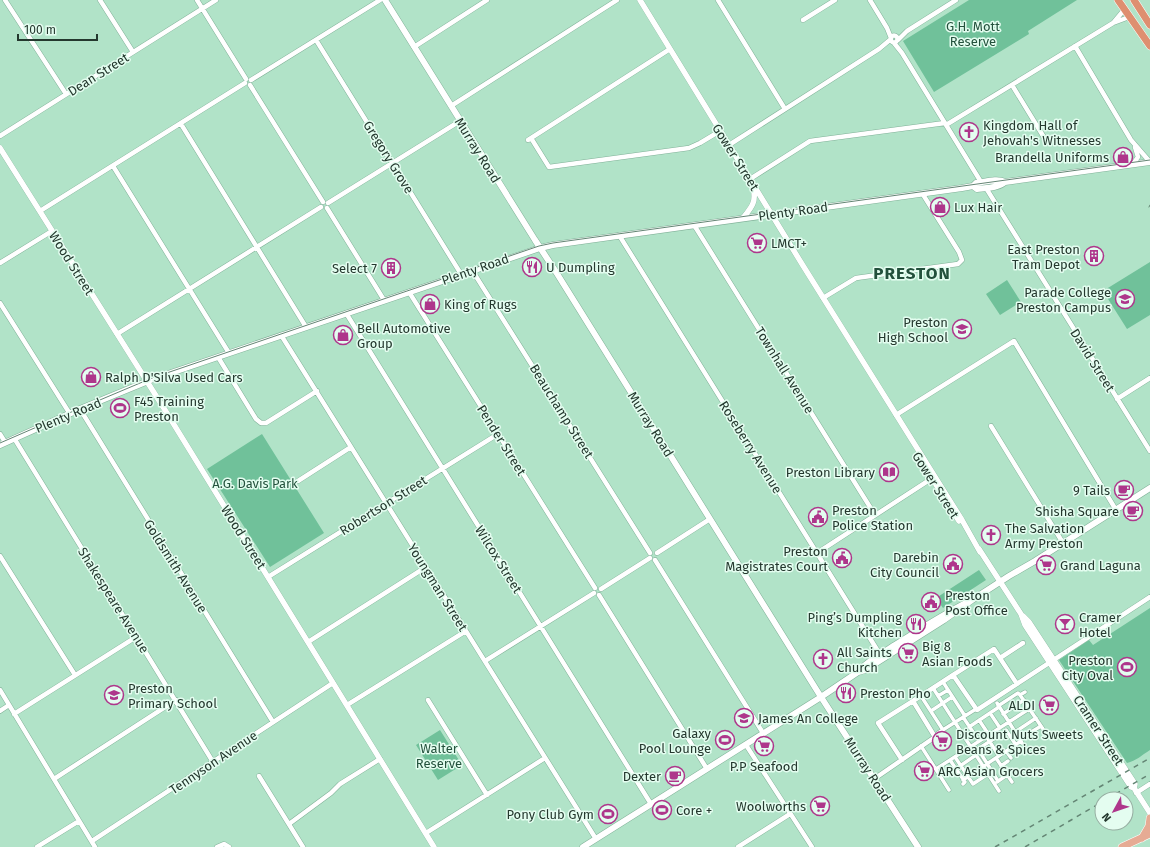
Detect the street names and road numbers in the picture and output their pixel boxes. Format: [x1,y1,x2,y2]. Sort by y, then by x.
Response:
street label: Dean Street [65,50,132,99]
street label: Murray Road [452,115,504,186]
street label: Gregory Grove [360,118,417,196]
street label: Gower Street [709,121,762,194]
street label: Plenty Road [757,199,829,224]
street label: Wood Street [46,229,97,298]
street label: Plenty Road [439,251,511,288]
street label: Townhall Avenue [752,324,817,416]
street label: David Street [1067,326,1118,395]
street label: Beauchamp Street [527,362,597,461]
street label: Murray Road [625,389,677,460]
street label: Plenty Road [33,395,103,436]
street label: Roseberry Avenue [716,398,785,496]
street label: Pender Street [474,402,529,479]
street label: Gower Street [909,449,962,522]
street label: Robertson Street [337,472,430,538]
street label: Wood Street [218,503,269,572]
street label: Goldsmith Avenue [141,517,210,616]
street label: Wilcox Street [472,523,525,596]
street label: Youngman Street [405,541,471,634]
street label: Shakespeare Avenue [75,545,152,656]
street label: Cramer Street [1070,692,1127,768]
street label: Tennyson Avenue [167,728,260,797]
street label: Murray Road [841,734,894,804]

